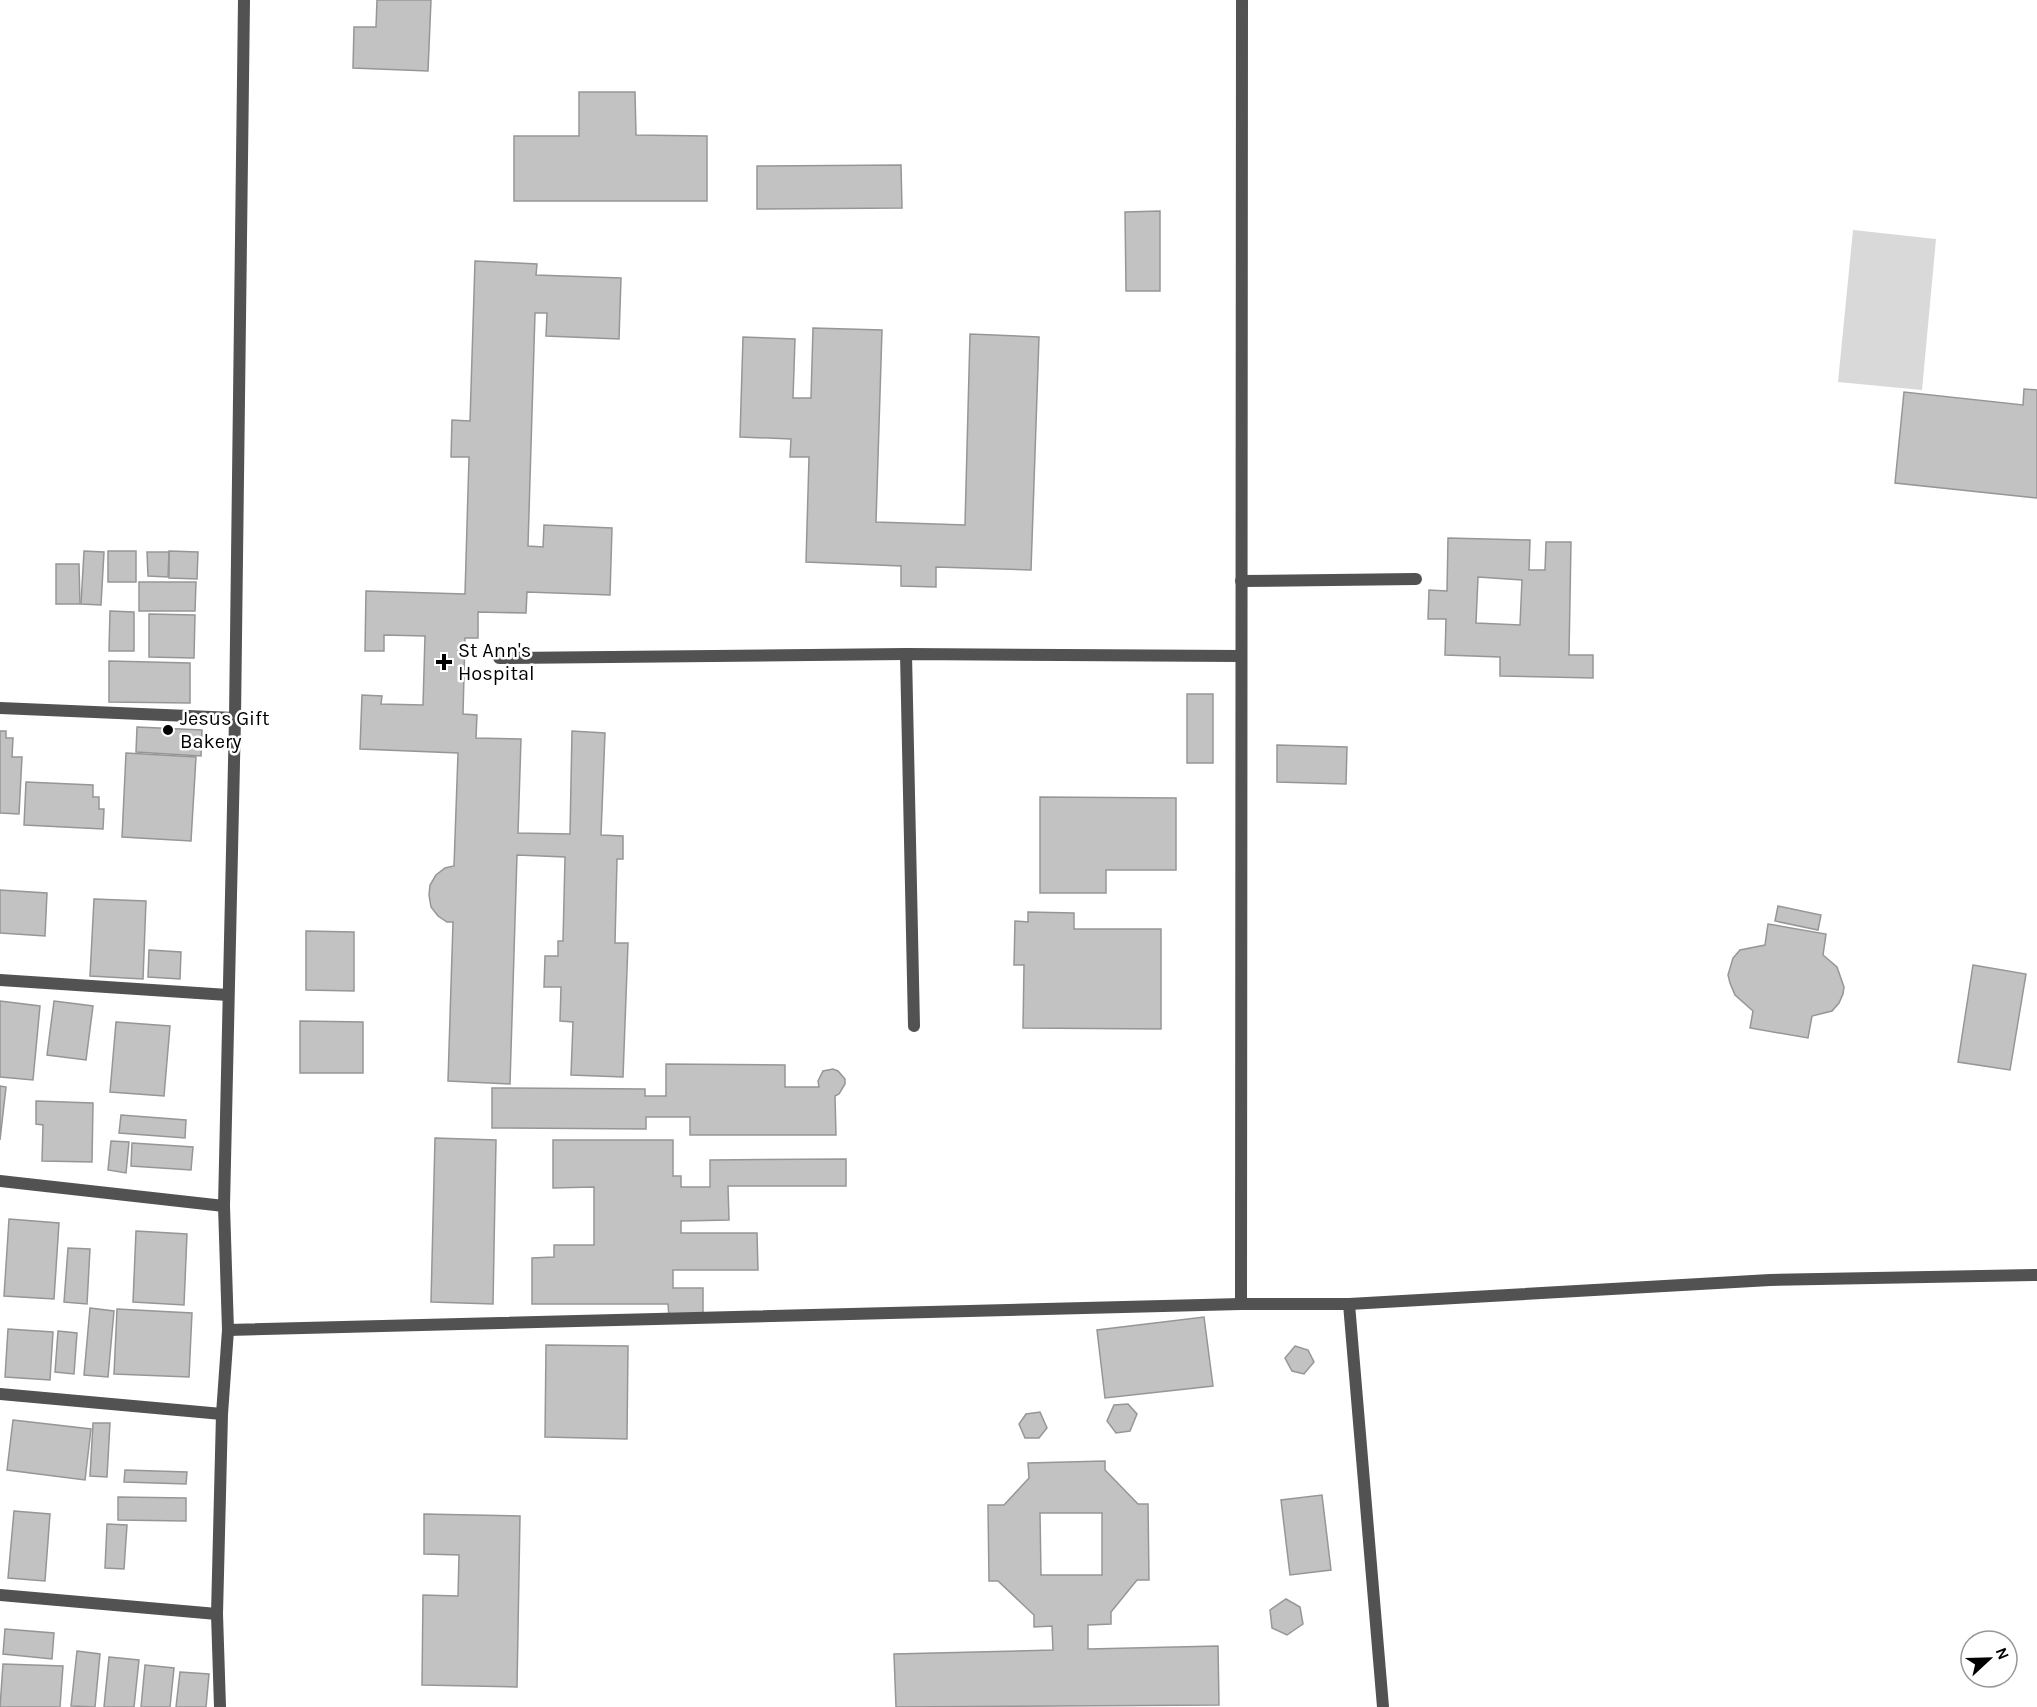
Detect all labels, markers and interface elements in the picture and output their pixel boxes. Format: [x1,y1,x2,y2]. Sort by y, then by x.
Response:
place label: St Ann's Hospital [458,639,535,685]
marker: St Ann's Hospital [435,653,453,671]
place label: Jesus Gift Bakery [180,707,270,753]
marker: Jesus Gift Bakery [161,723,175,737]
north arrow [1959,1629,2019,1689]
text: N [1991,1645,2013,1662]

